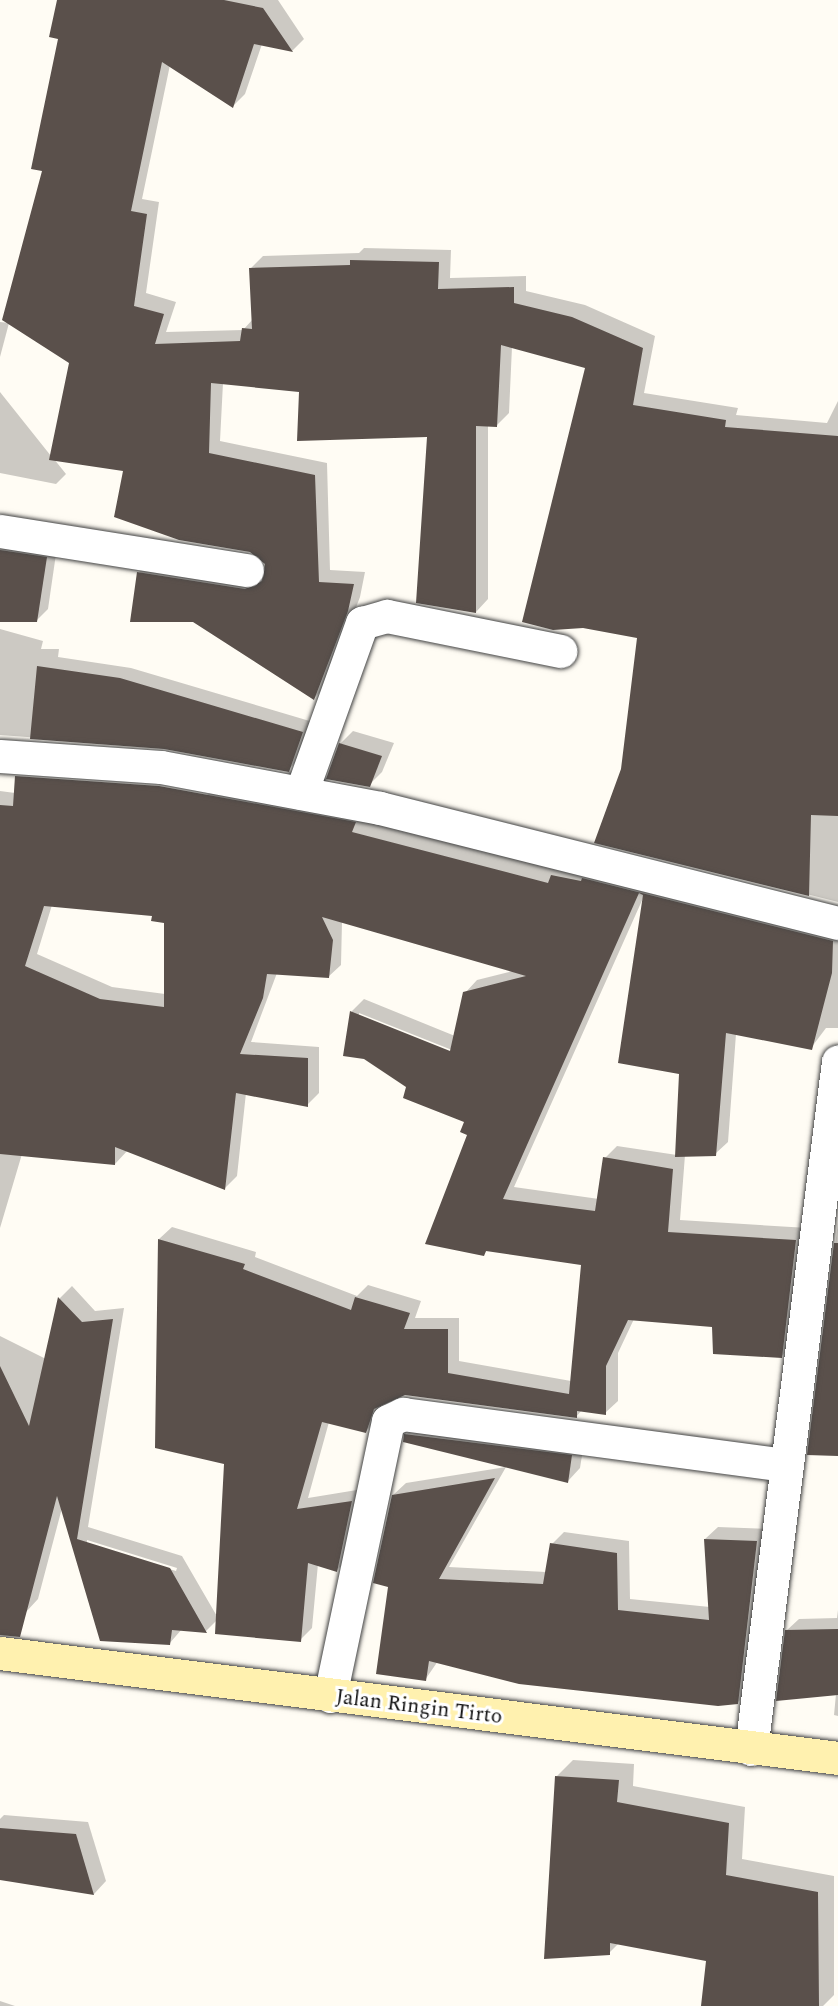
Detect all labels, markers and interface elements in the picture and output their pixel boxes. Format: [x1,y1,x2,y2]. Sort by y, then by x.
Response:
street label: Jalan Ringin Tirto [334,1684,504,1730]

